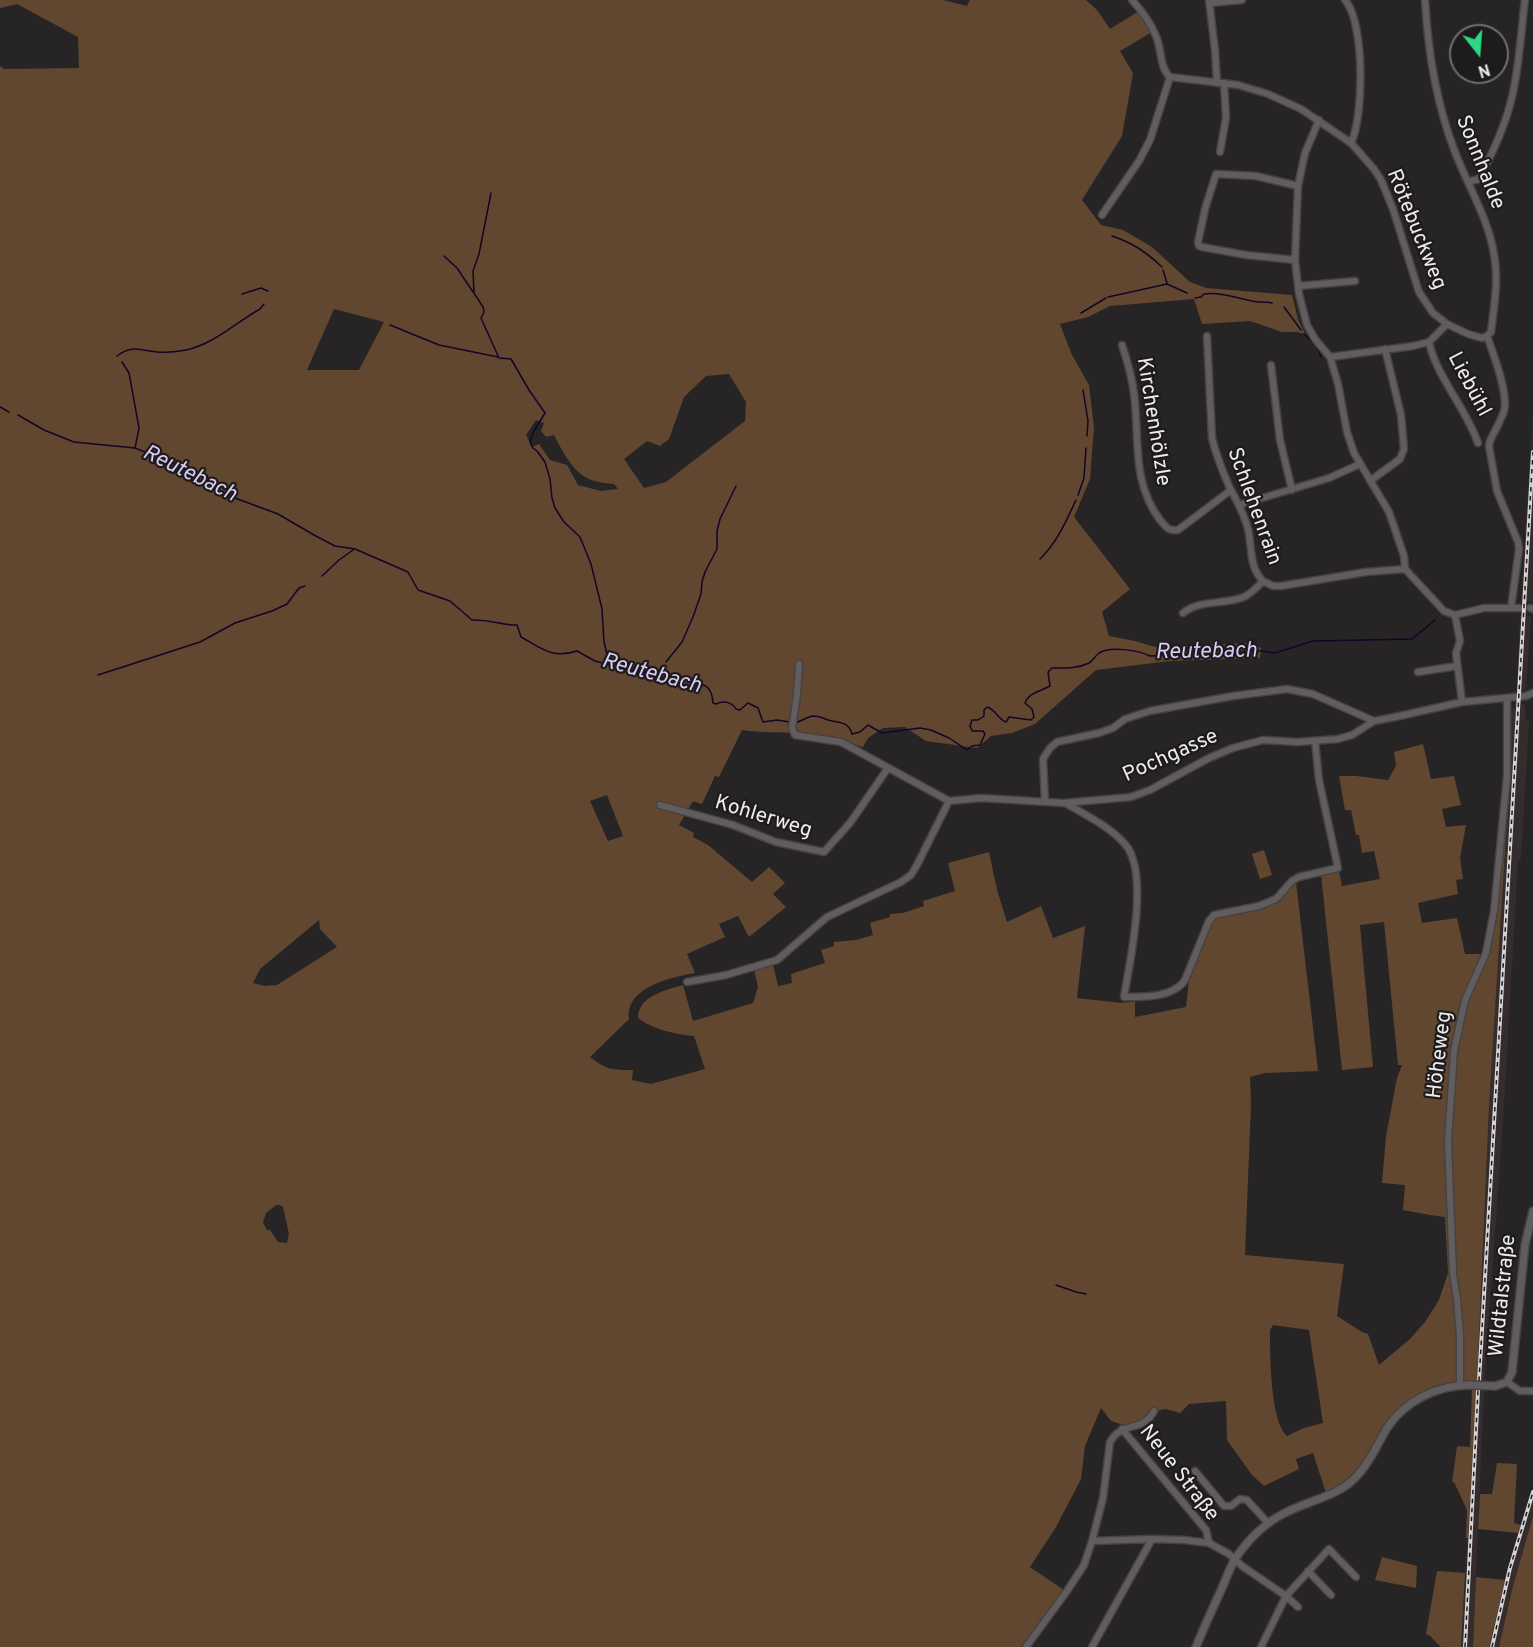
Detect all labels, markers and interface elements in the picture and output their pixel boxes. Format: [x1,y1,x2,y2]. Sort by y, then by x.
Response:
north arrow [1449,24,1509,84]
text: N [1475,58,1492,81]
street label: Sonnhalde [1449,112,1509,214]
street label: Rötebuckweg [1379,166,1451,294]
street label: Liebühl [1441,348,1495,422]
street label: Kirchenhölzle [1129,356,1175,488]
water label: Reutebach [138,441,240,509]
street label: Schlehenrain [1220,445,1286,569]
water label: Reutebach [1155,639,1257,667]
water label: Reutebach [598,649,704,701]
street label: Pochgasse [1119,725,1223,789]
street label: Kohlerweg [711,791,815,845]
street label: Höheweg [1423,1010,1459,1100]
street label: Wildtalstraße [1485,1234,1523,1358]
street label: Neue Straße [1133,1421,1223,1527]

